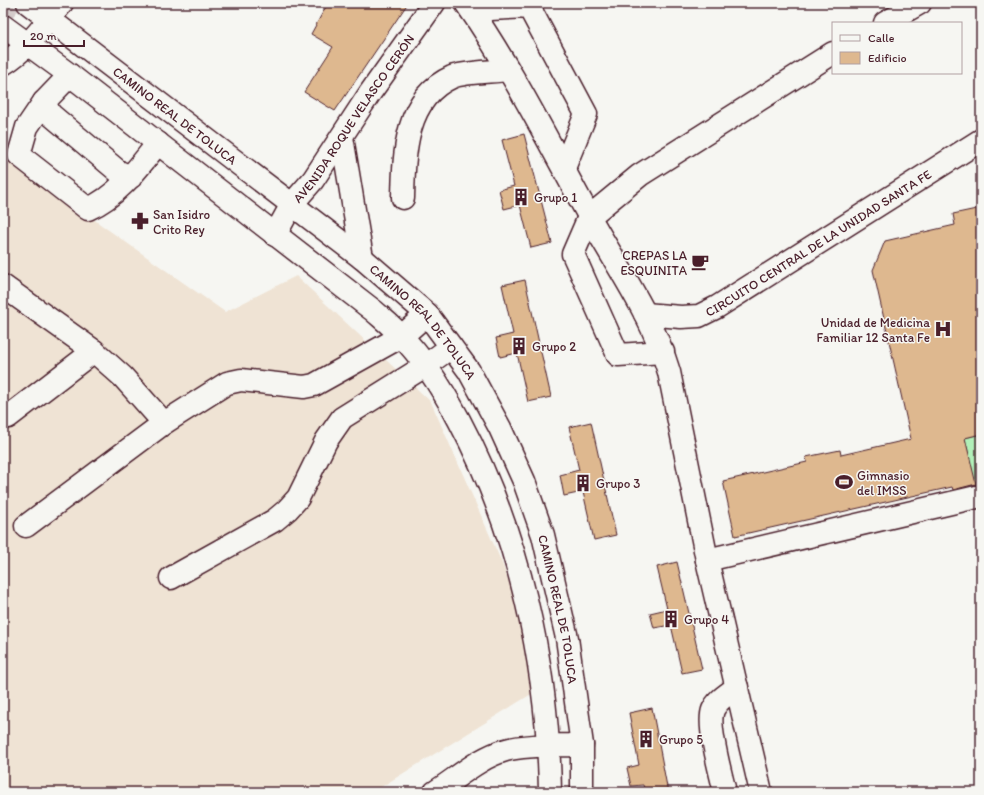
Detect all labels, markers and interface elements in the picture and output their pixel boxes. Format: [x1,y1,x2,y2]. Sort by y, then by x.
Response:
scale bar [24,22,84,48]
legend [832,22,962,74]
text: 20 m [30,29,57,43]
street label: AVENIDA ROQUE VELASCO CERÓN [290,31,417,205]
text: Calle [868,31,895,45]
text: Edificio [868,51,907,65]
street label: CAMINO REAL DE TOLUCA [110,63,240,168]
street label: CIRCUITO CENTRAL DE LA UNIDAD SANTA FE [703,166,934,319]
building icon: Grupo 1 [511,187,531,207]
place label: Grupo 1 [534,190,577,205]
place label: San Isidro Crito Rey [153,207,211,237]
pharmacy icon: San Isidro Crito Rey [130,211,150,231]
place label: CREPAS LA ESQUINITA [620,248,688,278]
cafe icon: CREPAS LA ESQUINITA [690,252,710,272]
street label: CAMINO REAL DE TOLUCA [367,261,480,382]
place label: Unidad de Medicina Familiar 12 Santa Fe [816,315,930,345]
hospital icon: Unidad de Medicina Familiar 12 Santa Fe [933,319,953,339]
building icon: Grupo 2 [509,336,529,356]
place label: Grupo 2 [532,339,576,354]
place label: Gimnasio del IMSS [857,468,910,498]
sports icon: Gimnasio del IMSS [834,472,854,492]
building icon: Grupo 3 [573,473,593,493]
place label: Grupo 3 [596,476,640,491]
street label: CAMINO REAL DE TOLUCA [536,533,581,685]
building icon: Grupo 4 [661,609,681,629]
place label: Grupo 4 [684,612,729,627]
building icon: Grupo 5 [636,729,656,749]
place label: Grupo 5 [659,732,703,747]

